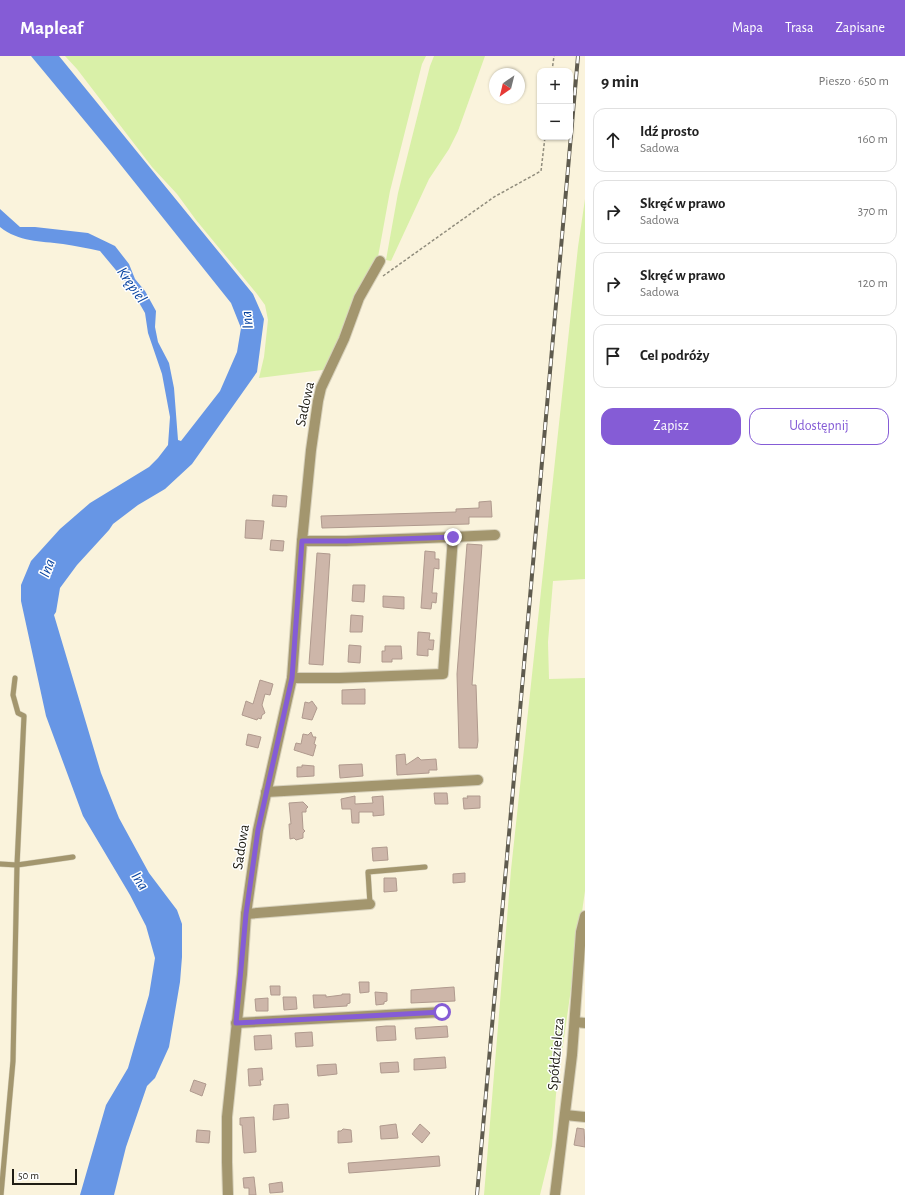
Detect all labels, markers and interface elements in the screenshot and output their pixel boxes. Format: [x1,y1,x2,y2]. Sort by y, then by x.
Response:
text: Mapleaf [20,19,83,38]
text: Mapa [732,21,763,35]
text: Trasa [785,21,813,35]
text: Zapisane [835,21,885,35]
north arrow [489,68,525,104]
map controls [537,68,573,140]
button: + [537,68,573,104]
text: 9 min [601,73,639,90]
text: Pieszo · 650 m [819,75,889,88]
button: − [537,104,573,140]
text: Idź prosto [640,124,699,139]
icon: ahead [602,129,624,151]
text: 160 m [858,133,888,146]
text: Sadowa [640,142,679,155]
text: Skręć w prawo [640,196,725,211]
icon: right [602,201,624,223]
text: 370 m [858,205,888,218]
text: Sadowa [640,214,679,227]
water label: Krępiel [113,264,150,307]
text: Skręć w prawo [640,268,725,283]
icon: right [602,273,624,295]
text: 120 m [858,277,888,290]
text: Sadowa [640,286,679,299]
water label: Ina [238,310,256,330]
icon: arrive [602,345,624,367]
text: Cel podróży [640,348,709,363]
street label: Sadowa [293,380,317,428]
button: Zapisz [601,408,741,445]
button: Udostępnij [749,408,889,445]
route end [444,528,462,546]
water label: Ina [36,556,58,580]
street label: Sadowa [230,823,252,871]
water label: Ina [128,869,152,893]
route start [433,1003,451,1021]
street label: Spółdzielcza [545,1017,567,1091]
scale bar [12,1167,77,1186]
text: 50 m [18,1170,39,1181]

